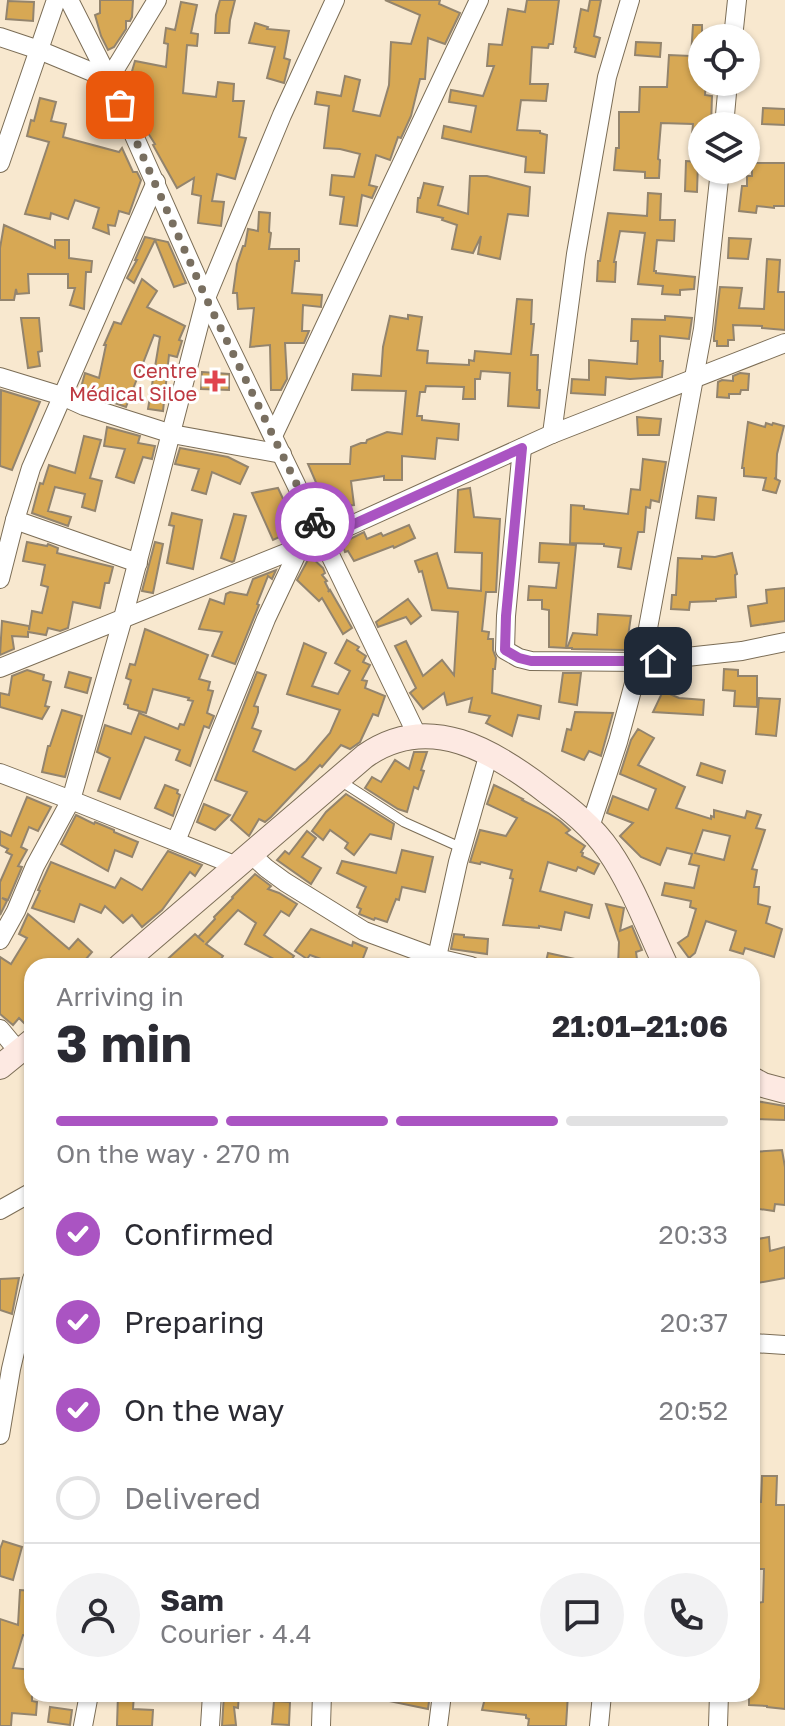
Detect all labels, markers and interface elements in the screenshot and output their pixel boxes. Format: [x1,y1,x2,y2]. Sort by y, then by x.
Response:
map controls [688,24,760,184]
button: locate [688,24,760,96]
pin [86,71,154,139]
icon: bag [98,83,142,127]
button: layers [688,112,760,184]
place label: Centre Médical Siloe [69,358,197,405]
marker: Centre Médical Siloe [204,370,226,392]
courier [275,482,355,562]
icon: bike [293,500,337,544]
pin [624,627,692,695]
icon: home [636,639,680,683]
text: Arriving in [56,981,184,1012]
text: 21:01–21:06 [552,1008,728,1044]
text: 3 min [56,1011,192,1073]
text: On the way · 270 m [56,1138,290,1169]
icon: check [56,1212,100,1256]
text: Confirmed [124,1216,274,1252]
text: 20:33 [659,1219,728,1250]
icon: check [56,1300,100,1344]
text: Preparing [124,1304,265,1340]
text: 20:37 [660,1307,728,1338]
icon: check [56,1388,100,1432]
text: On the way [124,1392,284,1428]
text: 20:52 [659,1395,728,1426]
text: Delivered [124,1480,261,1516]
button: person [56,1573,140,1657]
button: chat [540,1573,624,1657]
button: phone [644,1573,728,1657]
text: Sam [160,1582,224,1618]
text: Courier · 4.4 [160,1618,312,1649]

